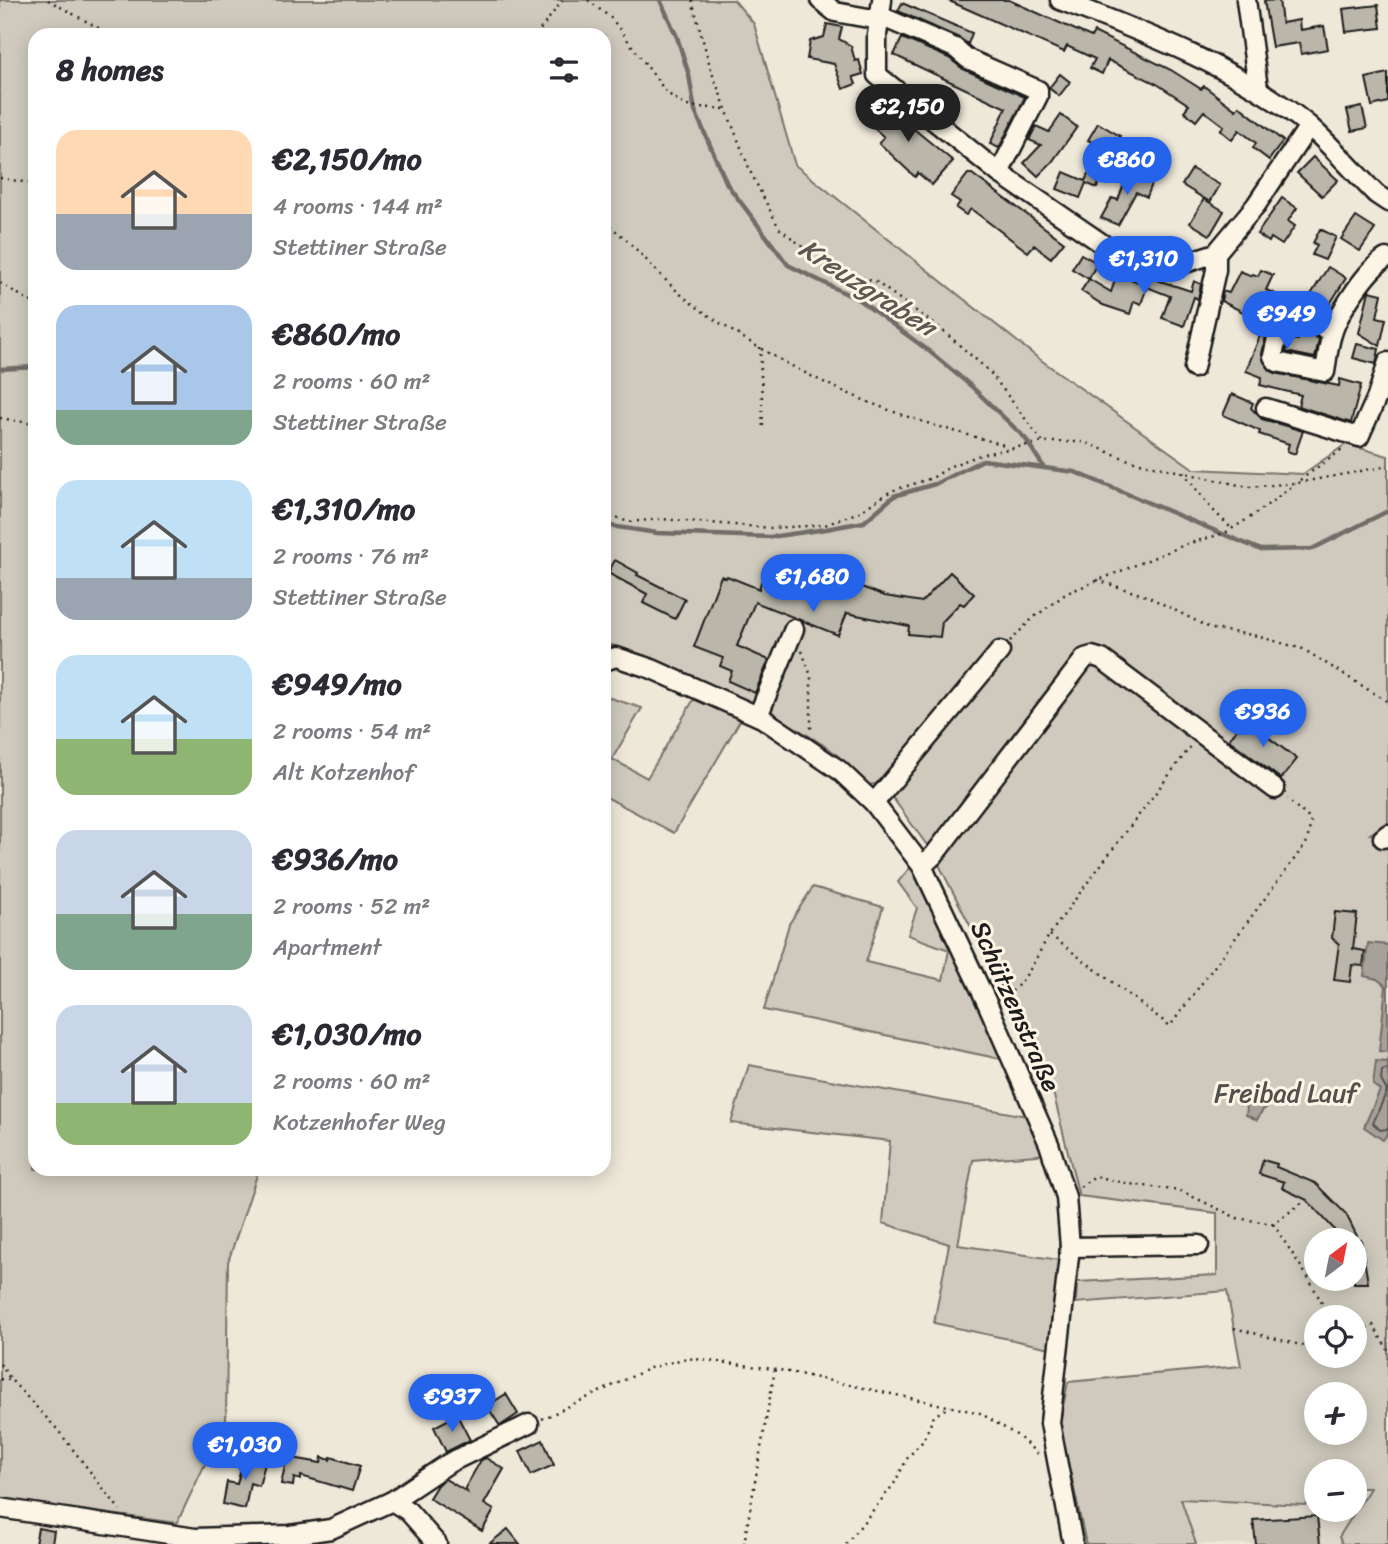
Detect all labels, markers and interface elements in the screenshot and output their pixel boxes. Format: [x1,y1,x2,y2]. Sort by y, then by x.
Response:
text: 8 homes [56,43,164,97]
icon: filters [545,51,583,89]
pin: €2,150 [851,85,965,144]
text: €2,150 [871,86,945,127]
text: €2,150/mo [273,132,422,186]
pin: €860 [1086,138,1168,197]
text: €860 [1099,139,1155,180]
icon: home [112,158,196,242]
text: 4 rooms · 144 m² [273,186,443,227]
water label: Kreuzgraben [789,225,949,352]
text: Stettiner Straße [273,227,447,268]
pin: €1,310 [1087,236,1201,296]
text: €1,310 [1110,238,1178,279]
pin: €949 [1246,292,1328,351]
text: €949 [1258,293,1316,334]
text: €860/mo [273,307,400,361]
icon: home [112,333,196,417]
text: 2 rooms · 60 m² [273,361,431,402]
text: Stettiner Straße [273,402,447,443]
text: €1,310/mo [273,482,415,536]
icon: home [112,508,196,592]
text: 2 rooms · 76 m² [273,536,429,577]
pin: €1,680 [756,554,870,614]
text: €1,680 [777,556,849,597]
text: Stettiner Straße [273,577,447,618]
text: €949/mo [273,657,402,711]
icon: home [112,683,196,767]
pin: €936 [1222,690,1304,749]
text: €936 [1235,691,1291,732]
text: 2 rooms · 54 m² [273,711,431,752]
text: Alt Kotzenhof [273,752,414,793]
text: €936/mo [273,832,398,886]
icon: home [112,858,196,942]
text: 2 rooms · 52 m² [273,886,430,927]
street label: Schützenstraße [958,913,1074,1099]
text: Apartment [273,927,382,968]
text: €1,030/mo [273,1007,421,1061]
icon: home [112,1033,196,1117]
text: 2 rooms · 60 m² [273,1061,431,1102]
park label: Freibad Lauf [1214,1070,1361,1116]
text: Kotzenhofer Weg [273,1102,446,1143]
north arrow [1304,1228,1367,1292]
map controls [1304,1228,1367,1522]
button: locate [1304,1305,1367,1368]
pin: €937 [411,1374,493,1434]
text: €937 [424,1376,480,1417]
button: + [1304,1382,1367,1445]
pin: €1,030 [188,1422,302,1482]
text: €1,030 [208,1424,282,1465]
button: − [1304,1459,1367,1522]

